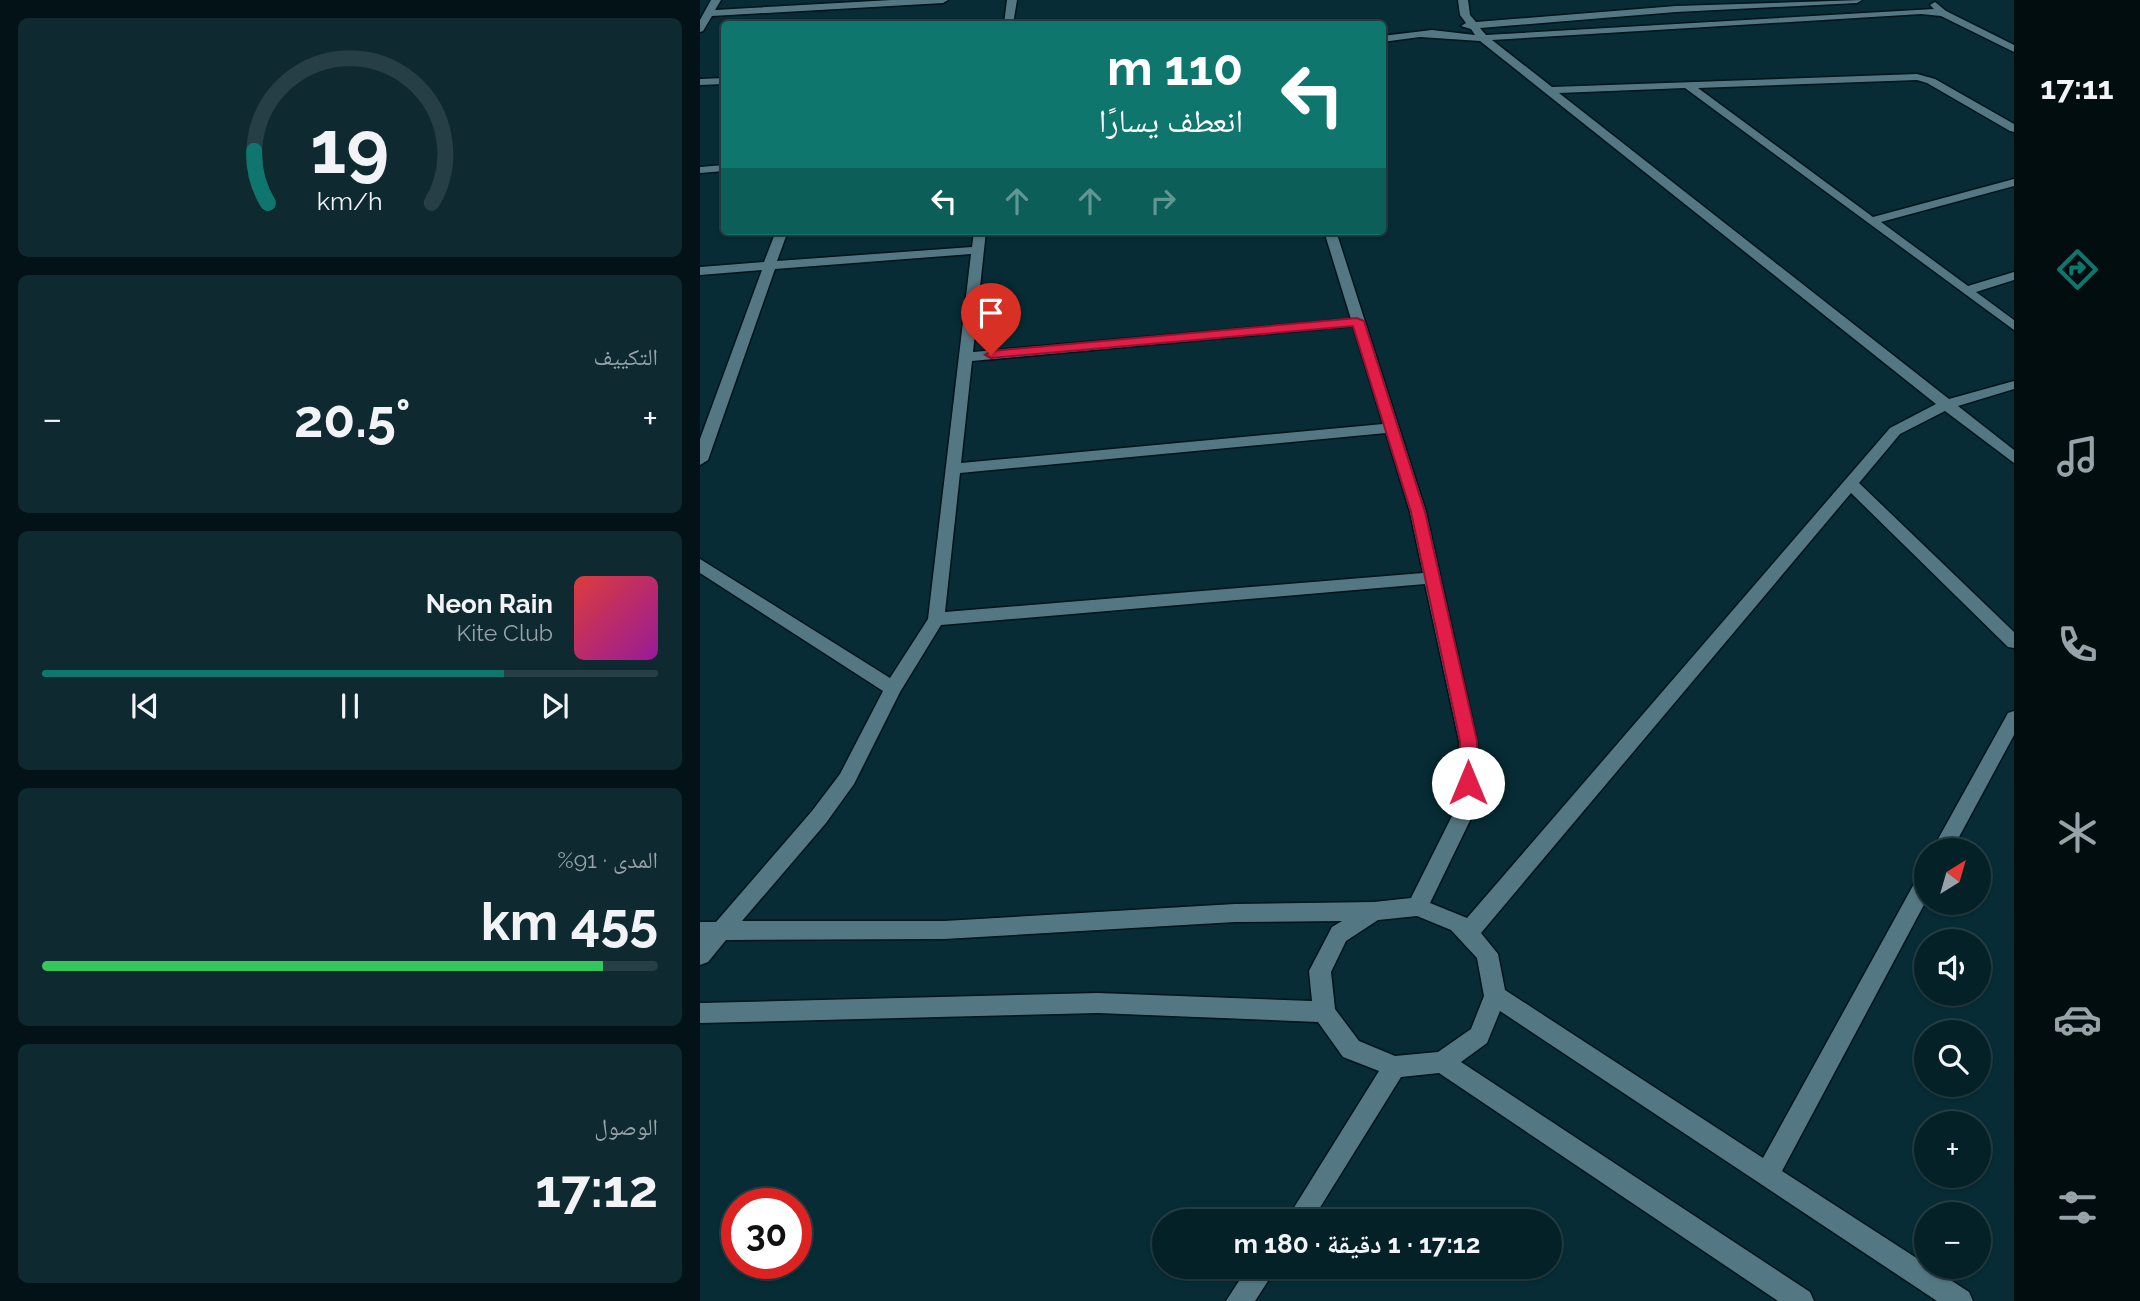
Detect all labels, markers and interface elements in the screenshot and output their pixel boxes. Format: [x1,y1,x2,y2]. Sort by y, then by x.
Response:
text: 110 m [1107,39,1243,96]
icon: left [1267,49,1358,140]
text: 17:11 [2040,69,2114,106]
text: انعطف يسارًا [1099,102,1243,139]
text: 19 [311,106,389,191]
icon: left [925,182,963,220]
icon: ahead [998,182,1036,220]
icon: ahead [1071,182,1109,220]
icon: right [1144,182,1182,220]
text: km/h [317,186,383,216]
icon: directions [2053,245,2102,294]
pin [961,283,1021,355]
icon: arrive [972,294,1010,332]
text: التكييف [593,343,658,370]
text: 20.5° [294,388,411,449]
text: − [42,396,62,441]
text: + [642,396,658,441]
icon: music [2053,432,2102,481]
text: Neon Rain [426,589,553,619]
text: Kite Club [456,619,553,646]
icon: phone [2053,620,2102,669]
icon: previous [126,687,164,725]
icon: pause [331,687,369,725]
icon: next [536,687,574,725]
position arrow [1431,746,1505,820]
icon: climate [2053,808,2102,857]
north arrow [1914,838,1992,915]
map controls [1914,838,1991,1279]
text: المدى · 91% [557,846,658,873]
text: 455 km [481,891,658,952]
button: sound [1914,929,1991,1006]
icon: car [2053,995,2102,1044]
button: search [1914,1020,1991,1097]
button: + [1914,1111,1991,1188]
text: الوصول [594,1113,658,1140]
text: 17:12 [535,1158,658,1219]
icon: filters [2053,1183,2102,1232]
speed limit sign: 30 [721,1188,812,1279]
button: − [1914,1202,1991,1279]
text: 17:12 · 1 دقيقة · 180 m [1234,1229,1480,1259]

